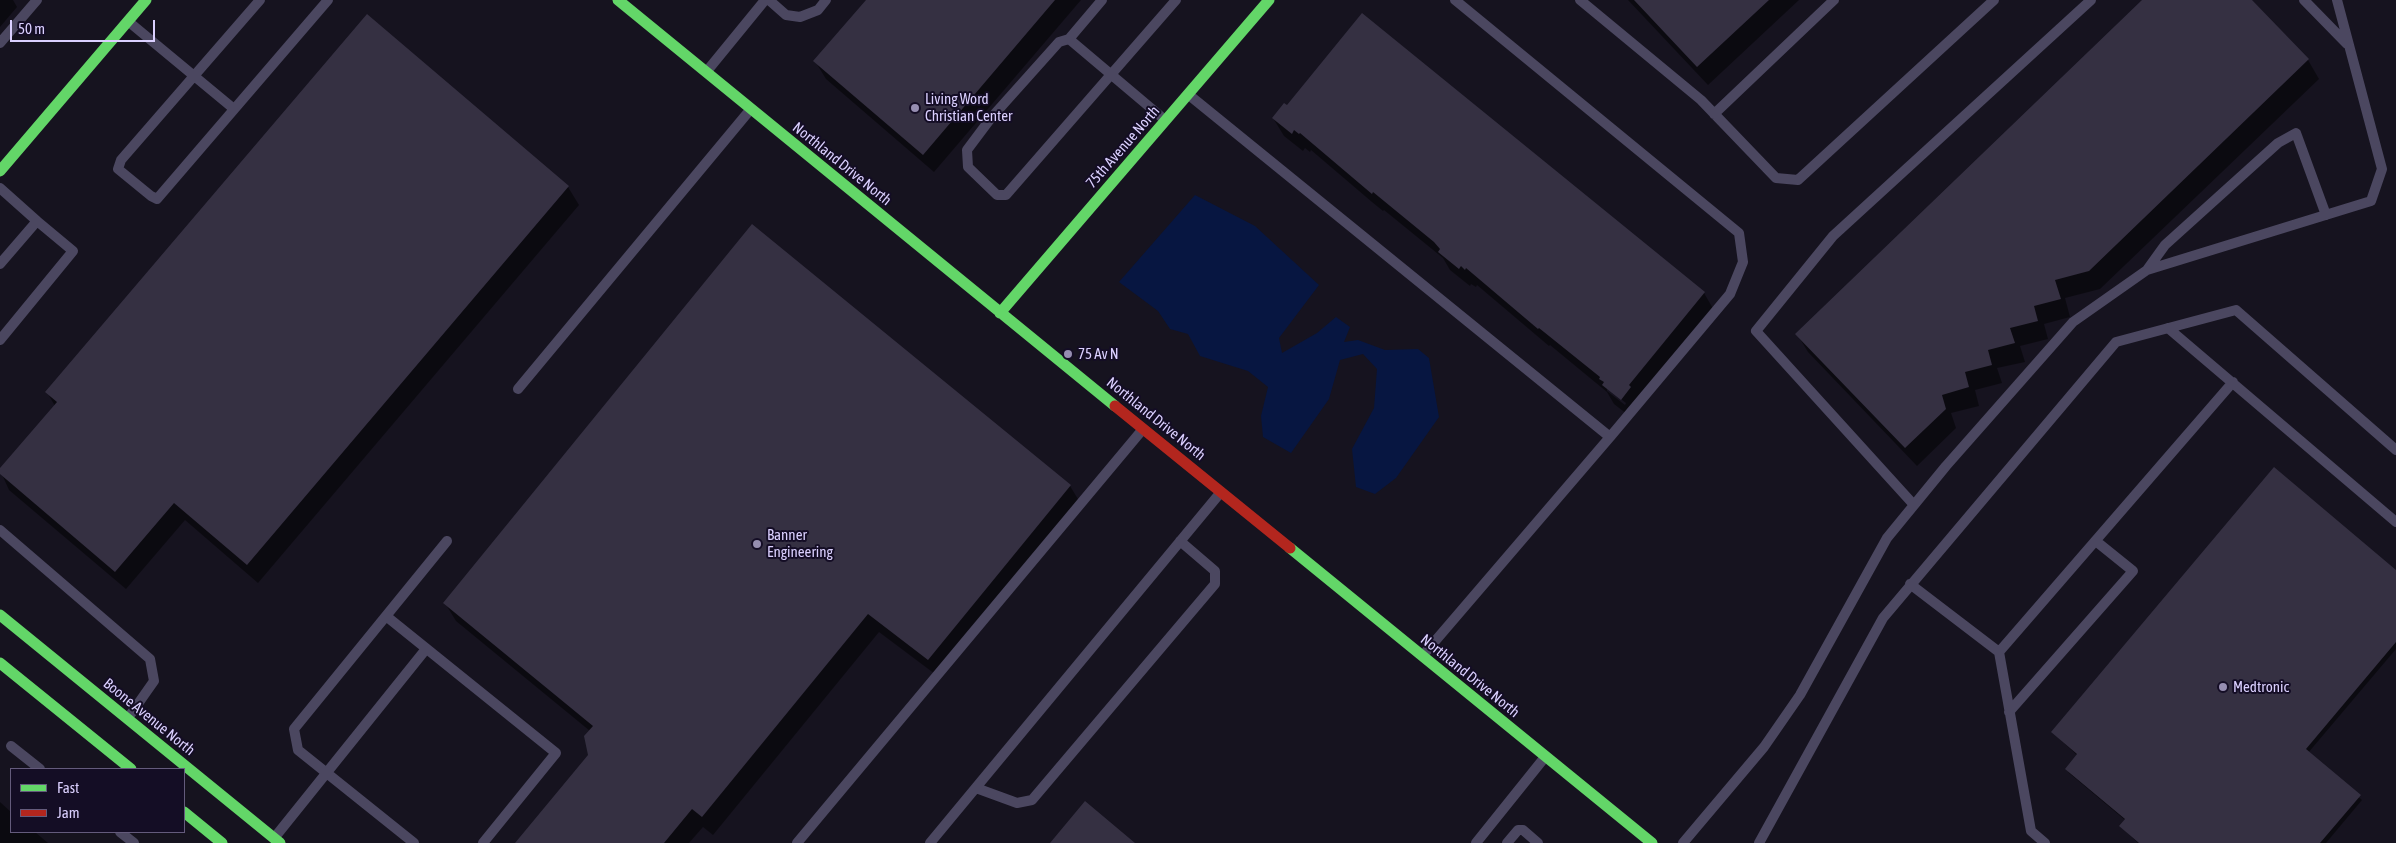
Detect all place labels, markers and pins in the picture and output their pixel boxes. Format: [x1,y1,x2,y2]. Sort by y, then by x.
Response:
place label: Living Word Christian Center [925,90,1013,125]
marker: Living Word Christian Center [909,102,921,114]
place label: 75 Av N [1078,345,1119,363]
marker: 75 Av N [1062,348,1074,360]
place label: Banner Engineering [767,526,833,561]
marker: Banner Engineering [751,538,763,550]
place label: Medtronic [2233,678,2289,696]
marker: Medtronic [2217,681,2229,693]

